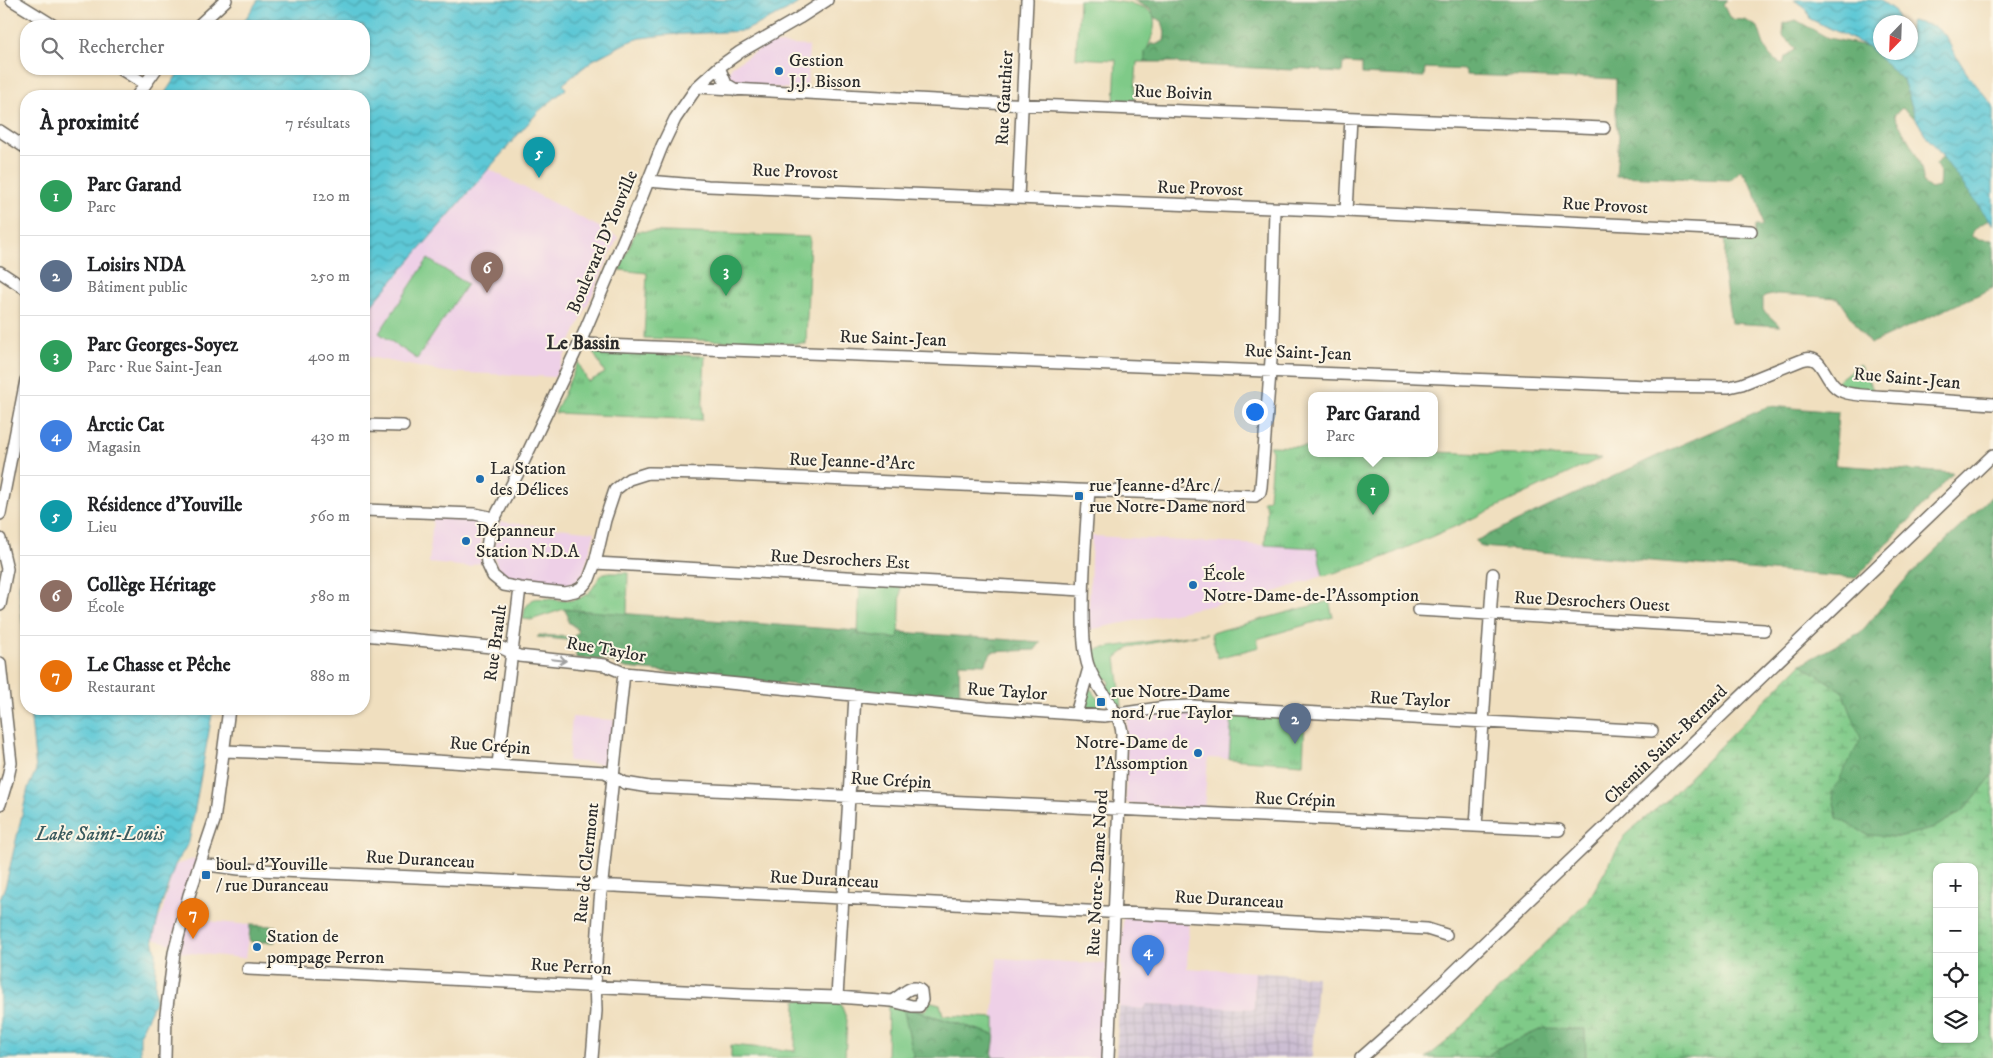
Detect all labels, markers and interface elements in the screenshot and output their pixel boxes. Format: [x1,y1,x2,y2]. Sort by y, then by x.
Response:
north arrow [1873,15,1918,60]
search box [20,20,370,75]
icon: search [38,34,66,62]
text: Rechercher [78,36,164,59]
place label: Gestion J.J. Bisson [787,50,861,93]
street label: Rue Gauthier [992,50,1018,146]
marker: Gestion J.J. Bisson [773,65,785,77]
street label: Rue Boivin [1133,81,1213,105]
text: À proximité [40,110,139,136]
text: 7 résultats [285,113,350,133]
pin: 5 [523,137,555,178]
street label: Rue Provost [752,160,839,185]
street label: Boulevard D'Youville [563,167,643,317]
text: Parc Garand [87,174,181,197]
street label: Rue Provost [1157,177,1244,202]
text: 1 [53,186,59,206]
text: 120 m [312,186,350,206]
street label: Rue Provost [1561,193,1649,219]
text: Parc [87,197,116,217]
pin: 6 [471,252,503,293]
text: Loisirs NDA [87,254,185,277]
pin: 3 [710,255,742,296]
text: 2 [52,266,60,286]
text: 250 m [310,266,350,286]
text: Bâtiment public [87,277,188,297]
street label: Rue Saint-Jean [839,326,948,352]
district label: Le Bassin [546,332,621,355]
text: Parc Georges-Soyez [87,334,238,357]
street label: Rue Saint-Jean [1244,340,1353,366]
text: 3 [53,346,59,366]
text: 400 m [308,346,350,366]
text: Parc · Rue Saint-Jean [87,357,222,377]
street label: Rue Saint-Jean [1853,363,1962,395]
popup [1308,392,1438,457]
your location [1242,399,1268,425]
text: Parc Garand [1326,403,1420,426]
text: Arctic Cat [87,414,164,437]
text: 4 [51,426,61,446]
text: 430 m [311,426,350,446]
text: Parc [1326,426,1355,446]
text: Magasin [87,437,141,457]
street label: Rue Jeanne-d'Arc [789,449,916,475]
place label: La Station des Délices [490,458,568,501]
marker: La Station des Délices [474,473,486,485]
pin: 1 [1357,474,1389,515]
place label: rue Jeanne-d'Arc / rue Notre-Dame nord [1089,475,1246,518]
marker: rue Jeanne-d'Arc / rue Notre-Dame nord [1073,490,1085,502]
text: Résidence d'Youville [87,494,242,517]
text: 5 [52,506,60,526]
text: 560 m [310,506,350,526]
text: Lieu [87,517,117,537]
place label: Dépanneur Station N.D.A [476,520,580,563]
marker: Dépanneur Station N.D.A [460,535,472,547]
street label: Rue Desrochers Est [770,545,911,575]
place label: École Notre-Dame-de-l'Assomption [1203,564,1420,607]
text: Collège Héritage [87,574,216,597]
marker: École Notre-Dame-de-l'Assomption [1187,579,1199,591]
text: 6 [52,586,60,606]
text: 580 m [310,586,350,606]
street label: Rue Desrochers Ouest [1513,587,1671,617]
text: École [87,597,124,617]
street label: Rue Brault [480,603,512,683]
street label: Rue Taylor [564,632,648,668]
text: Le Chasse et Pêche [87,654,231,677]
one-way arrow [551,655,567,665]
text: 7 [52,666,60,686]
text: 880 m [310,666,350,686]
text: Restaurant [87,677,155,697]
street label: Rue Taylor [966,678,1048,706]
place label: rue Notre-Dame nord / rue Taylor [1111,681,1233,724]
street label: Chemin Saint-Bernard [1600,681,1732,809]
street label: Rue Taylor [1369,687,1451,713]
marker: rue Notre-Dame nord / rue Taylor [1095,696,1107,708]
pin: 2 [1279,703,1311,744]
street label: Rue Crépin [449,732,532,760]
place label: Notre-Dame de l'Assomption [1075,732,1189,775]
marker: Notre-Dame de l'Assomption [1192,747,1204,759]
street label: Rue Crépin [850,768,933,794]
street label: Rue Crépin [1254,788,1336,812]
street label: Rue Notre-Dame Nord [1083,789,1113,957]
street label: Rue de Clermont [570,801,604,924]
water label: Lake Saint-Louis [35,823,165,846]
street label: Rue Duranceau [365,846,475,874]
place label: boul. d'Youville / rue Duranceau [216,854,329,897]
map controls [1933,863,1978,1043]
button: + [1933,863,1978,908]
street label: Rue Duranceau [769,866,879,894]
marker: boul. d'Youville / rue Duranceau [200,869,212,881]
street label: Rue Duranceau [1174,886,1284,914]
pin: 7 [177,898,209,939]
button: − [1933,908,1978,953]
place label: Station de pompage Perron [266,926,385,969]
pin: 4 [1132,935,1164,976]
marker: Station de pompage Perron [251,941,263,953]
button: locate [1933,953,1978,998]
street label: Rue Perron [530,954,613,980]
button: layers [1933,998,1978,1043]

